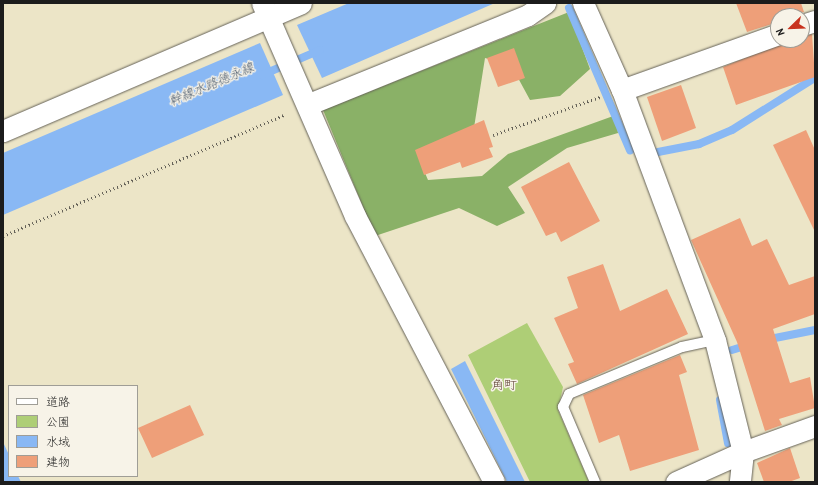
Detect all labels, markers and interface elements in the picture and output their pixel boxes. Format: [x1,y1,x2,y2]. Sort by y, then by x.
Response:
north arrow [770,8,810,48]
text: N [772,27,787,38]
water label: 幹線水路徳永線 [166,59,256,109]
district label: 角町 [491,376,517,392]
legend [8,385,138,477]
text: 道路 [46,393,70,410]
text: 公園 [46,413,70,430]
text: 水域 [46,433,70,450]
text: 建物 [46,453,70,470]

